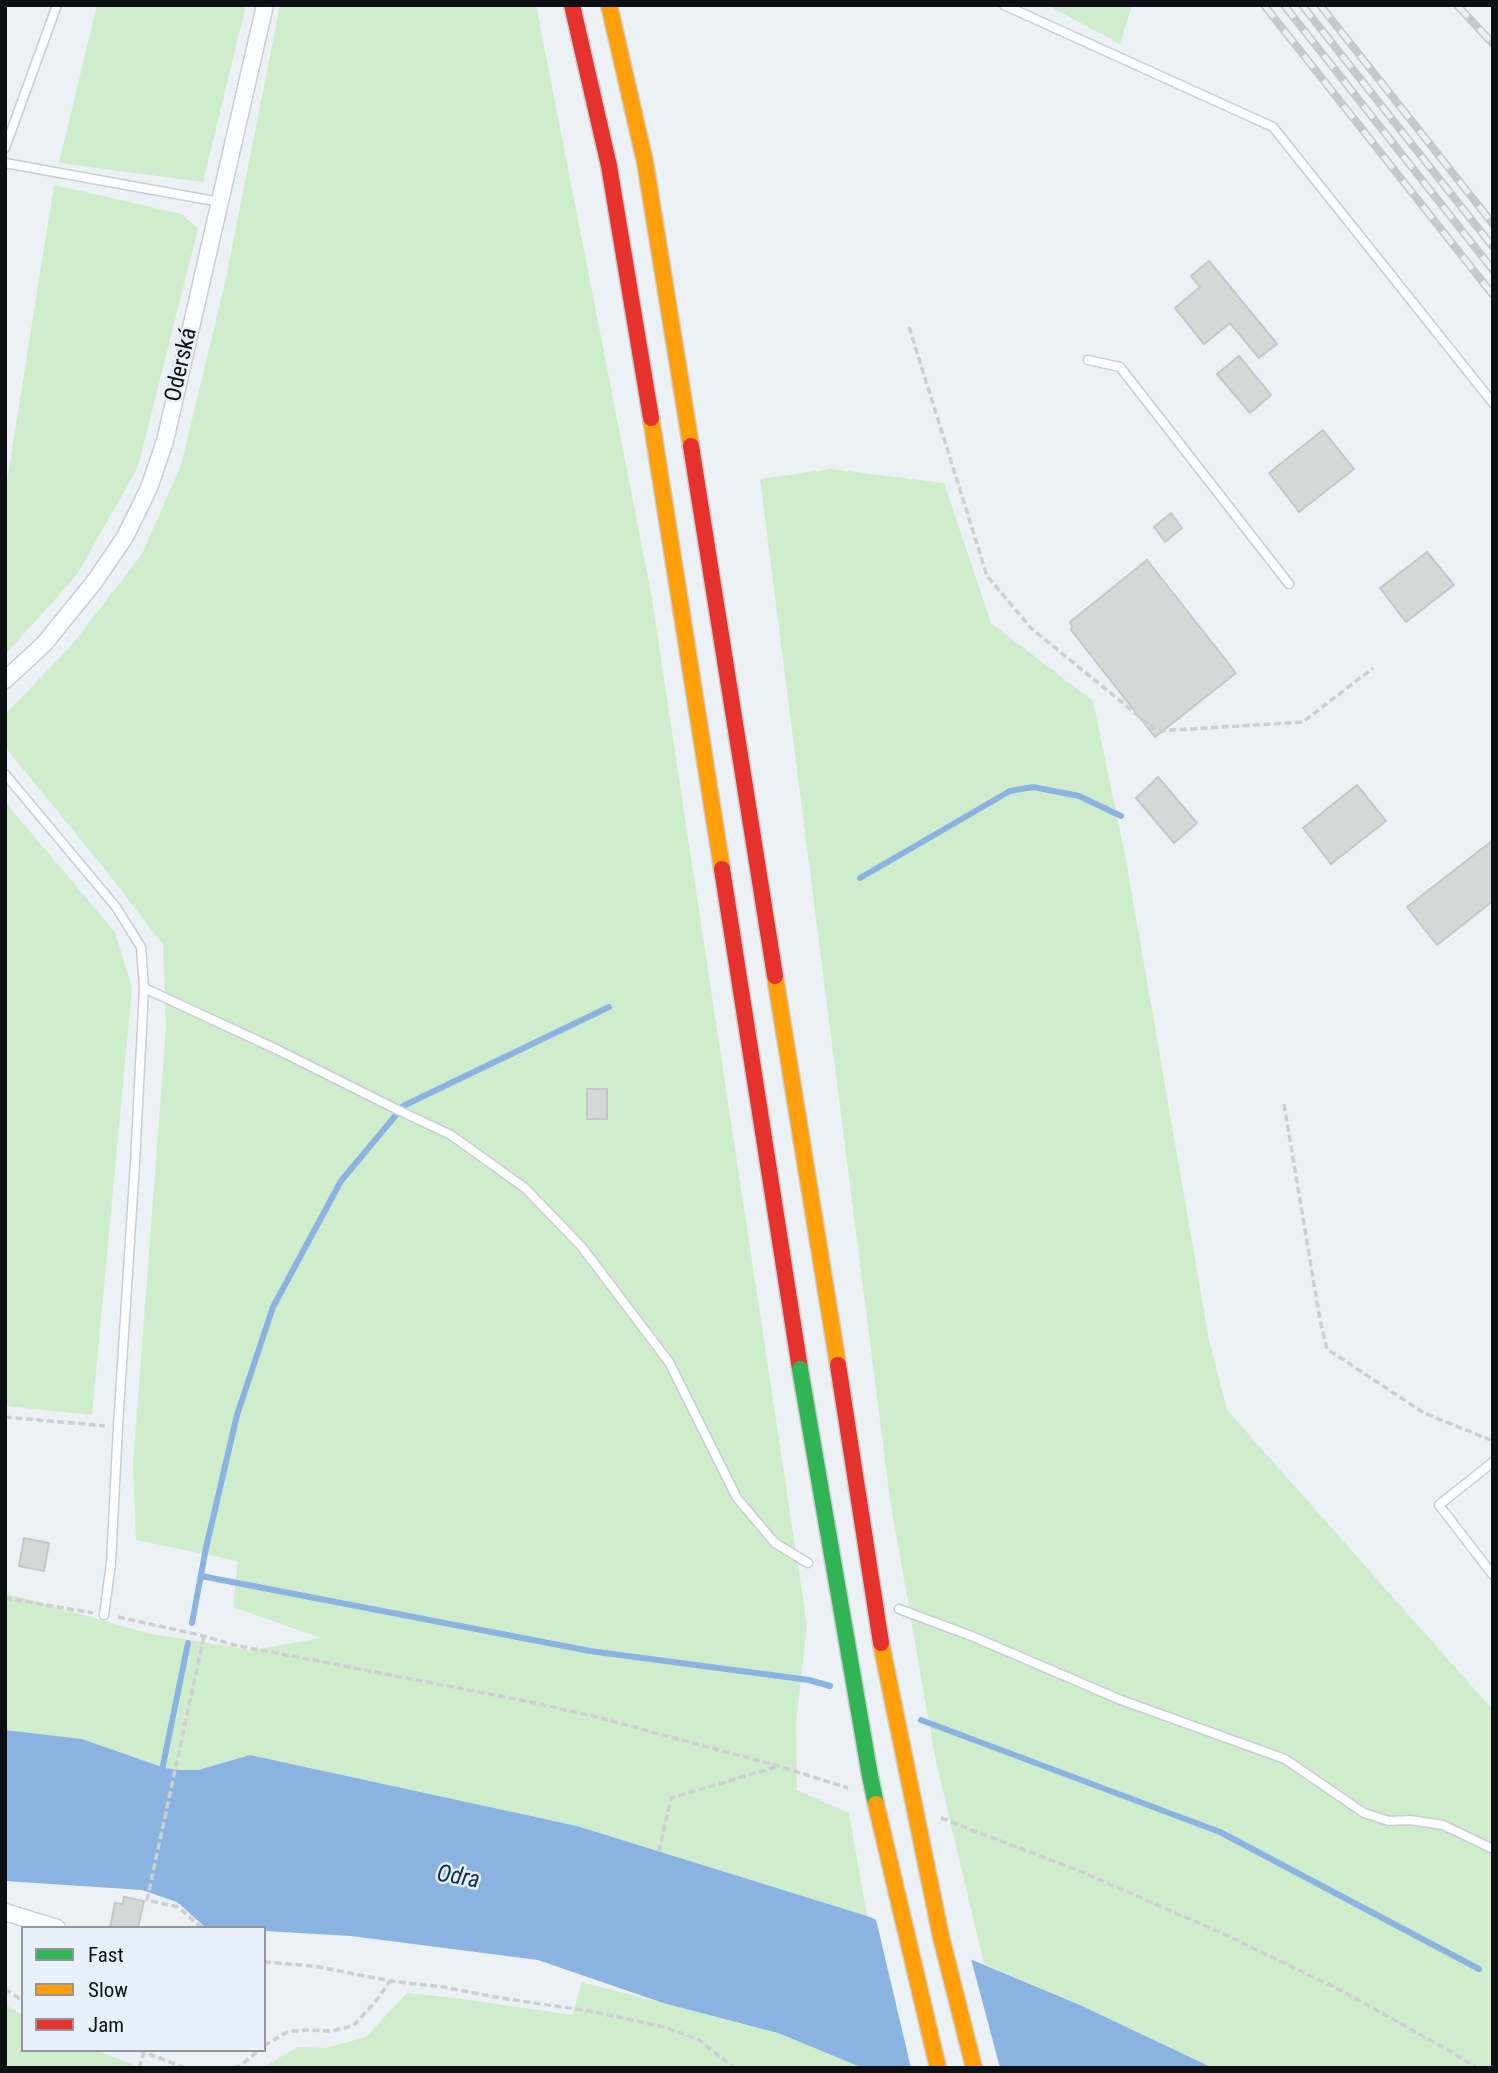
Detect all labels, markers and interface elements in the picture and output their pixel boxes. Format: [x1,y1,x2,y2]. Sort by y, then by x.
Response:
street label: Oderská [160,325,204,405]
water label: Odra [434,1860,482,1896]
legend [21,1926,266,2052]
text: Fast [88,1943,124,1967]
text: Slow [88,1978,128,2002]
text: Jam [88,2013,124,2037]

